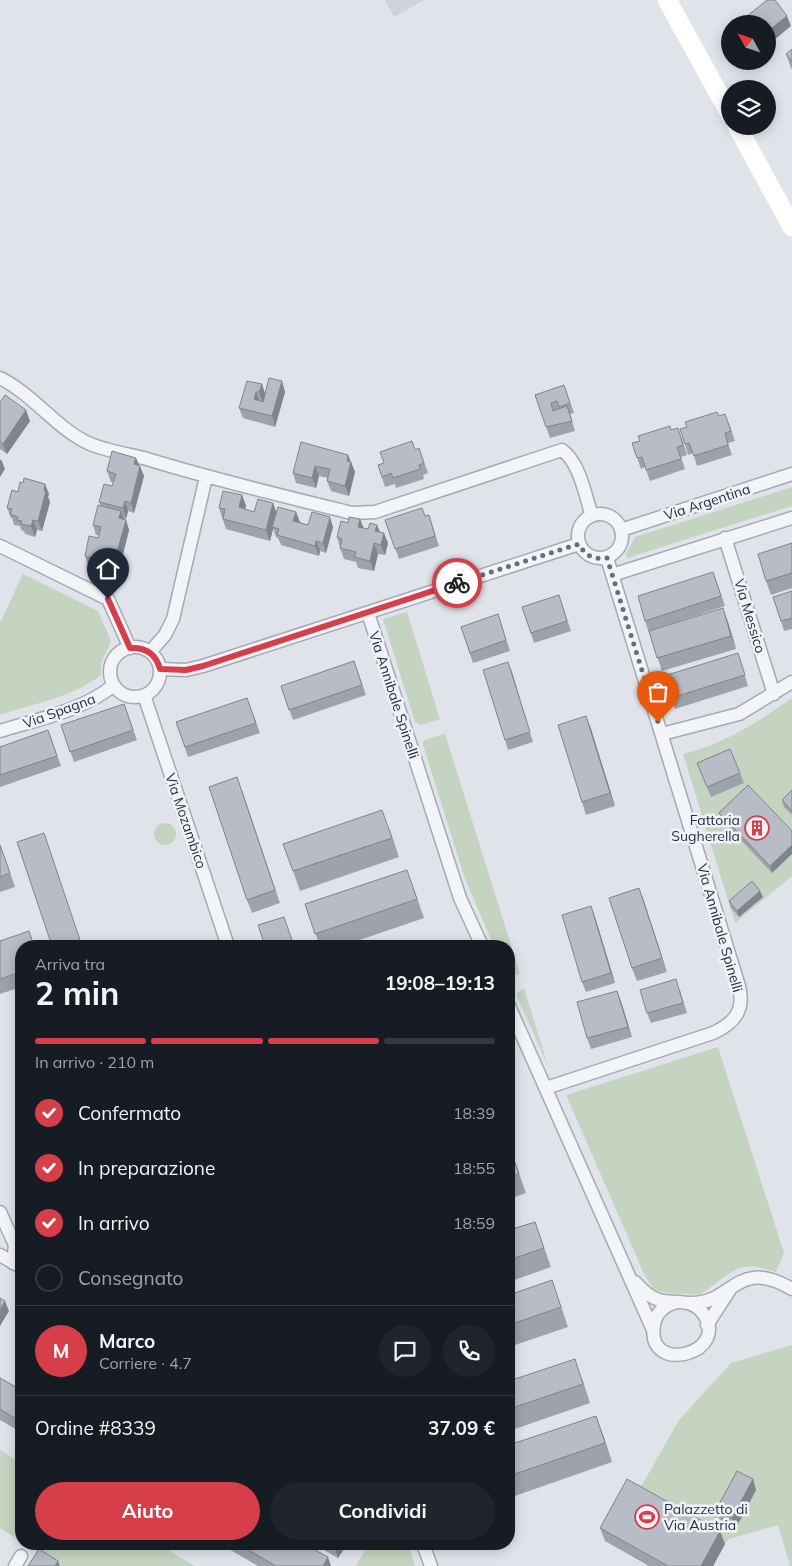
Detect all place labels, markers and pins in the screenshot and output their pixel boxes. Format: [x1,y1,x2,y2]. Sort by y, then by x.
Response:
pin [87,548,129,599]
pin [637,671,679,722]
place label: Fattoria Sugherella [671,811,740,845]
building icon: Fattoria Sugherella [744,815,770,841]
place label: Palazzetto di Via Austria [664,1500,748,1534]
sports icon: Palazzetto di Via Austria [634,1504,660,1530]

